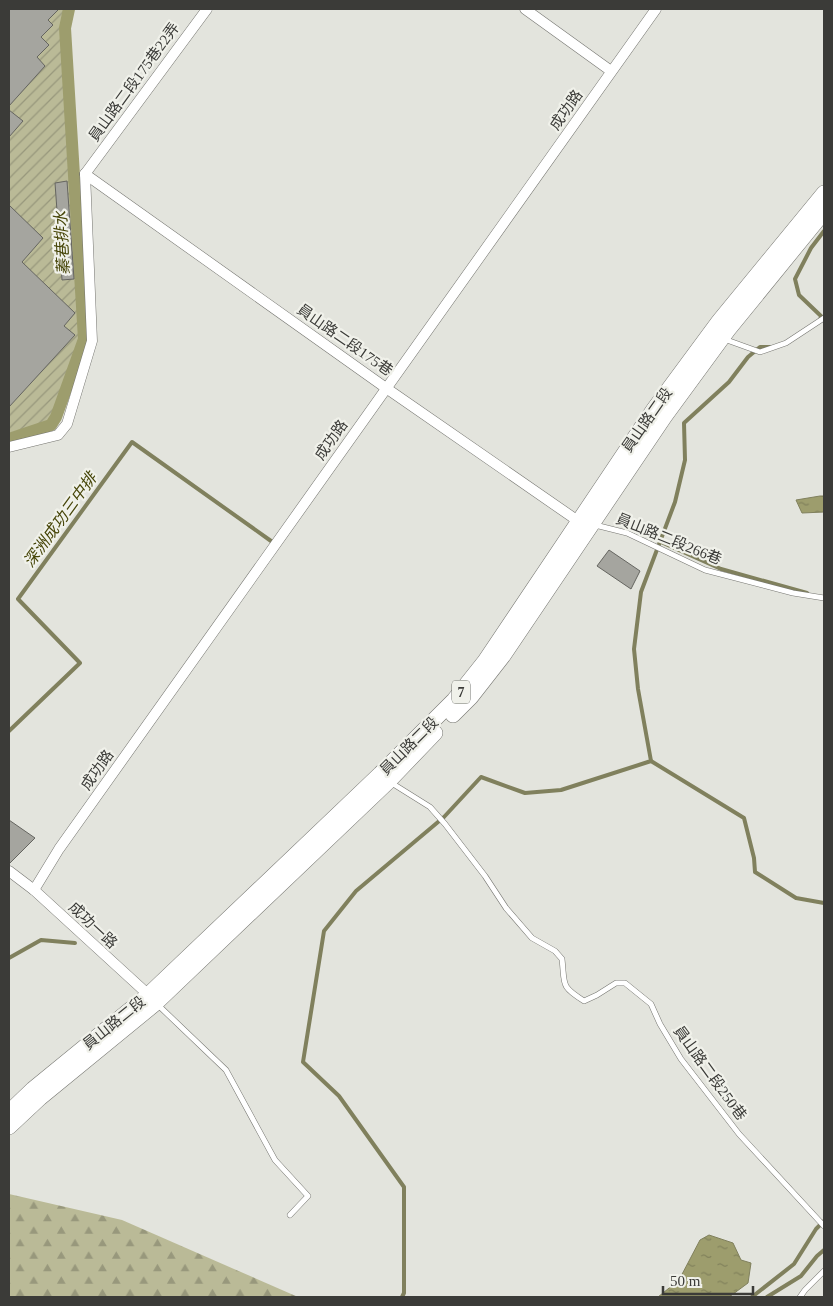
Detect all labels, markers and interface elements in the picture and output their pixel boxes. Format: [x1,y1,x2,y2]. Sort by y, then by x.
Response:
street label: 員山路二段175巷22弄 [86,20,182,144]
street label: 成功路 [547,87,585,133]
water label: 蓁巷排水 [52,210,72,275]
street label: 員山路二段175巷 [294,301,396,379]
street label: 員山路二段 [619,385,675,455]
street label: 成功路 [312,417,350,463]
water label: 深洲成功三中排 [20,468,101,570]
street label: 員山路二段266巷 [614,511,724,567]
road number: 7 [452,680,470,704]
street label: 員山路二段 [377,714,441,778]
street label: 成功路 [78,747,116,793]
street label: 成功一路 [66,899,120,951]
street label: 員山路二段 [80,993,148,1053]
street label: 員山路二段250巷 [670,1023,750,1123]
scale bar [663,1264,753,1296]
text: 50 m [670,1273,701,1289]

